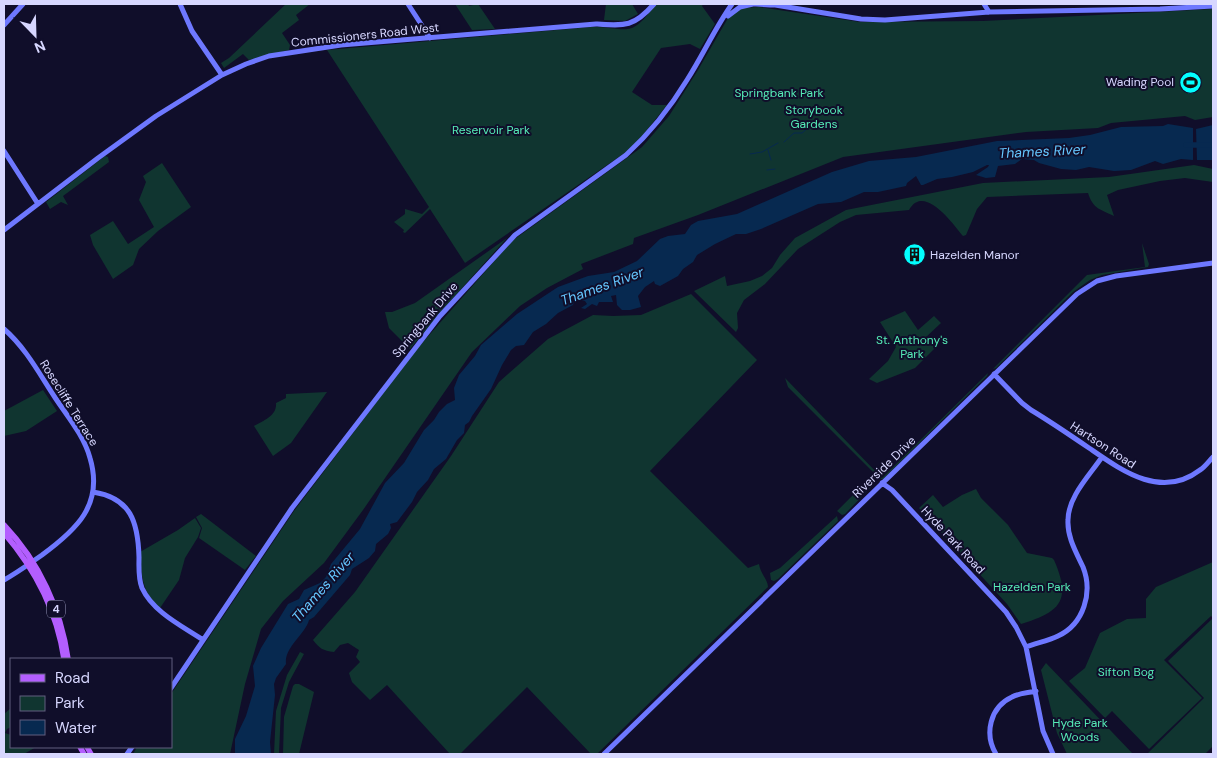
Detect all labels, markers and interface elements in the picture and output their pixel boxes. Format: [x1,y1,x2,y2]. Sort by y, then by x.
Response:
north arrow [10,10,60,60]
street label: Commissioners Road West [290,19,440,51]
text: N [32,37,48,57]
sports icon: Wading Pool [1178,70,1202,94]
place label: Wading Pool [1106,74,1174,90]
park label: Springbank Park [734,85,824,101]
park label: Storybook Gardens [785,102,843,132]
park label: Reservoir Park [452,122,530,138]
water label: Thames River [998,140,1087,162]
building icon: Hazelden Manor [902,243,926,267]
place label: Hazelden Manor [930,247,1020,263]
water label: Thames River [558,262,647,309]
street label: Springbank Drive [389,279,461,361]
park label: St. Anthony's Park [876,332,948,362]
street label: Rosecliffe Terrace [36,357,102,449]
street label: Hartson Road [1067,418,1139,472]
street label: Riverside Drive [849,433,919,501]
street label: Hyde Park Road [918,503,988,577]
water label: Thames River [288,548,359,626]
park label: Hazelden Park [993,579,1071,595]
road number: 4 [47,600,65,618]
legend [10,658,172,748]
park label: Sifton Bog [1098,664,1155,680]
text: Road [55,668,90,688]
text: Park [55,693,85,713]
park label: Hyde Park Woods [1052,715,1108,745]
text: Water [55,718,97,738]

